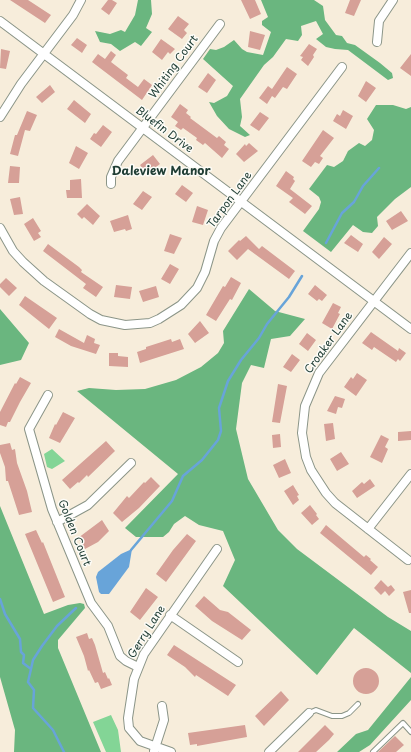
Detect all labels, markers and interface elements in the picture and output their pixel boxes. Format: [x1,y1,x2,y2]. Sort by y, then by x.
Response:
street label: Whiting Court [147,33,201,101]
street label: Bluefin Drive [133,104,195,156]
district label: Daleview Manor [111,165,211,179]
street label: Tarpon Lane [205,169,255,231]
street label: Croaker Lane [302,310,356,376]
street label: Golden Court [55,498,93,568]
street label: Gerry Lane [126,603,168,661]

